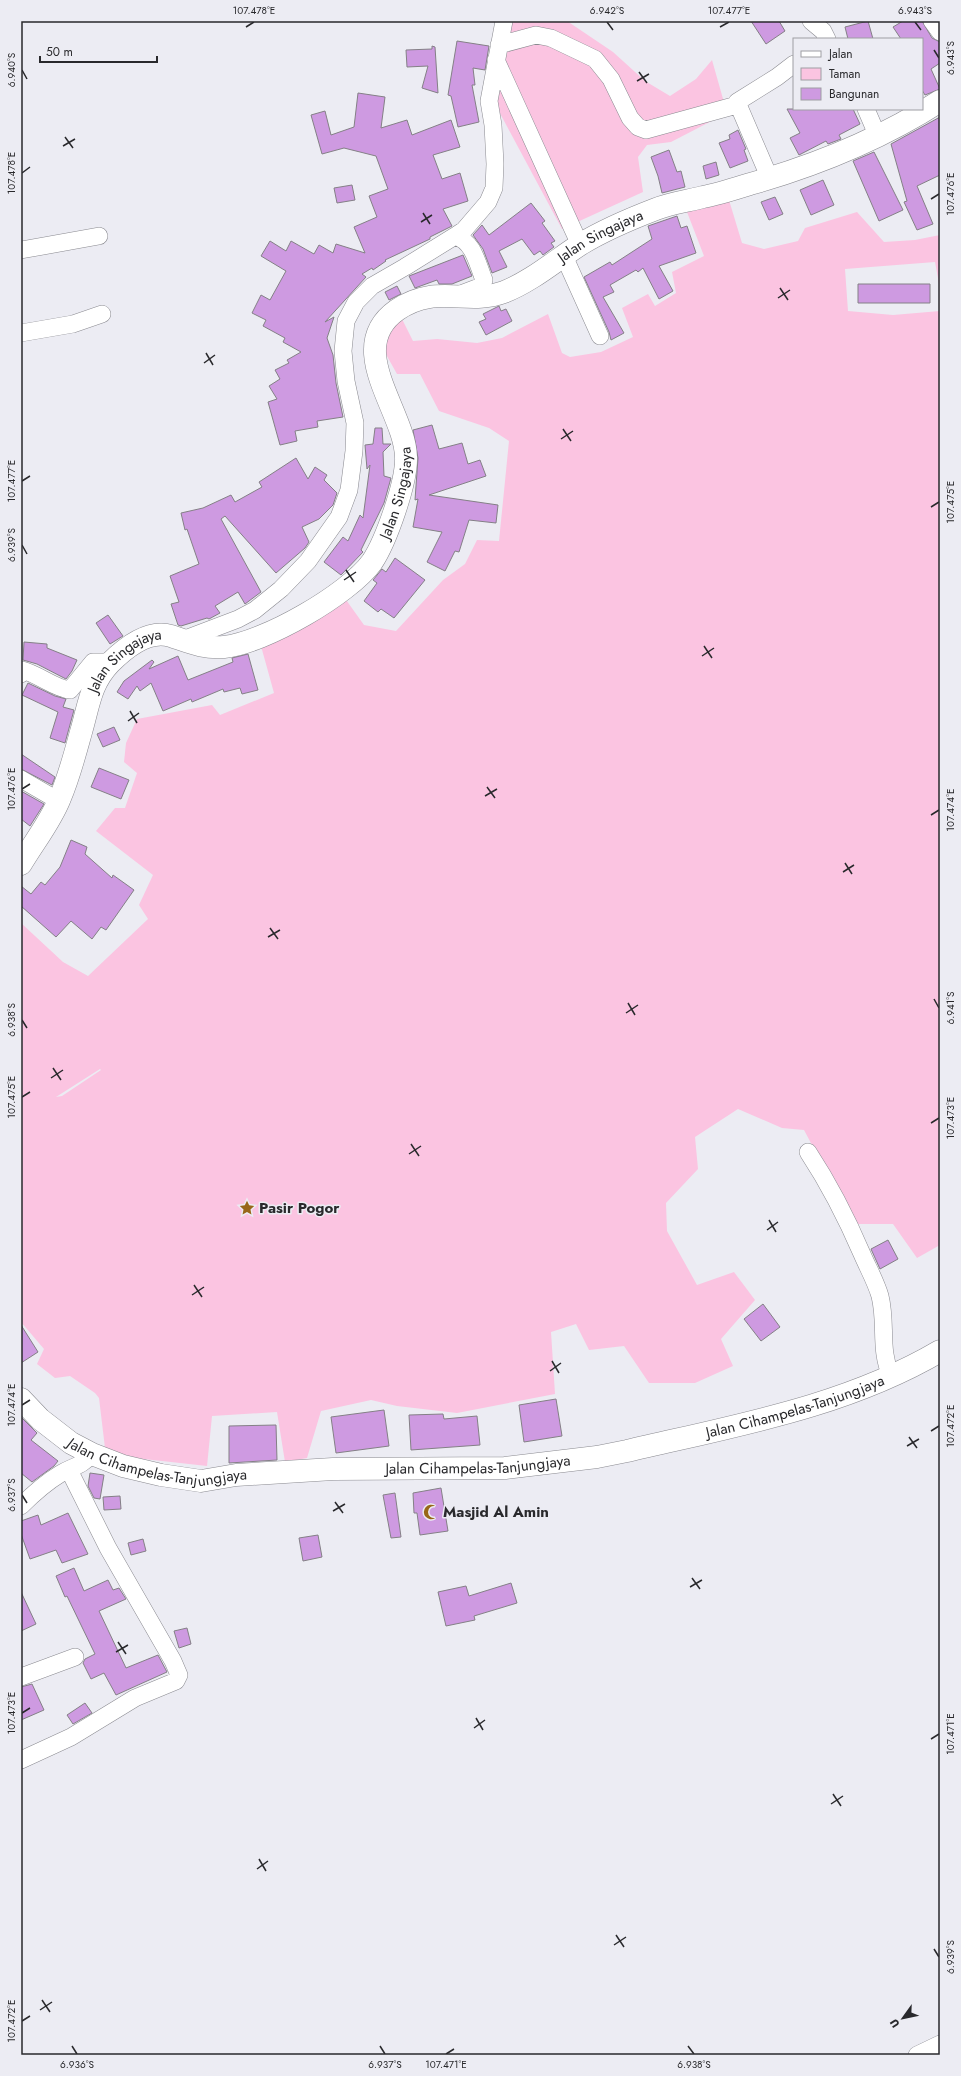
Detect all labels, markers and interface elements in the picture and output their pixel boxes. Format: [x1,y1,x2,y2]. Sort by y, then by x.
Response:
text: 107.478°E [233,3,275,18]
text: 6.942°S [590,3,625,18]
text: 107.477°E [708,3,750,18]
text: 6.943°S [898,3,933,18]
scale bar [40,38,157,64]
legend [793,38,923,110]
text: 6.943°S [943,40,958,75]
text: 50 m [46,43,73,61]
text: Jalan [827,45,852,63]
text: 6.940°S [4,52,19,87]
text: Taman [829,65,861,83]
text: Bangunan [829,85,879,103]
text: 107.478°E [4,152,19,194]
text: 107.476°E [943,173,958,215]
street label: Jalan Singajaya [551,204,646,269]
street label: Jalan Singajaya [373,446,417,544]
text: 107.477°E [4,460,19,502]
text: 107.475°E [943,481,958,523]
text: 6.939°S [4,527,19,562]
street label: Jalan Singajaya [81,623,163,698]
text: 107.476°E [4,768,19,810]
text: 107.474°E [943,789,958,831]
text: 6.941°S [943,991,958,1025]
text: 6.938°S [4,1003,19,1037]
text: 107.475°E [4,1076,19,1118]
text: 107.473°E [943,1097,958,1139]
place label: Pasir Pogor [259,1197,340,1219]
place icon: Pasir Pogor [238,1199,256,1217]
street label: Jalan Cihampelas-Tanjungjaya [702,1369,888,1444]
text: 107.474°E [4,1384,19,1426]
text: 107.472°E [943,1405,958,1447]
street label: Jalan Cihampelas-Tanjungjaya [61,1432,248,1492]
street label: Jalan Cihampelas-Tanjungjaya [383,1449,572,1480]
text: 6.937°S [4,1478,19,1512]
place label: Masjid Al Amin [443,1501,549,1523]
mosque icon: Masjid Al Amin [422,1503,440,1521]
text: 107.473°E [4,1692,19,1734]
text: 107.471°E [943,1713,958,1755]
text: 6.939°S [943,1939,958,1974]
north arrow [883,1998,923,2038]
text: 107.472°E [4,2000,19,2042]
text: U [886,2016,903,2031]
text: 6.936°S [60,2057,95,2072]
text: 6.937°S [368,2057,402,2072]
text: 107.471°E [425,2057,467,2072]
text: 6.938°S [677,2057,711,2072]

